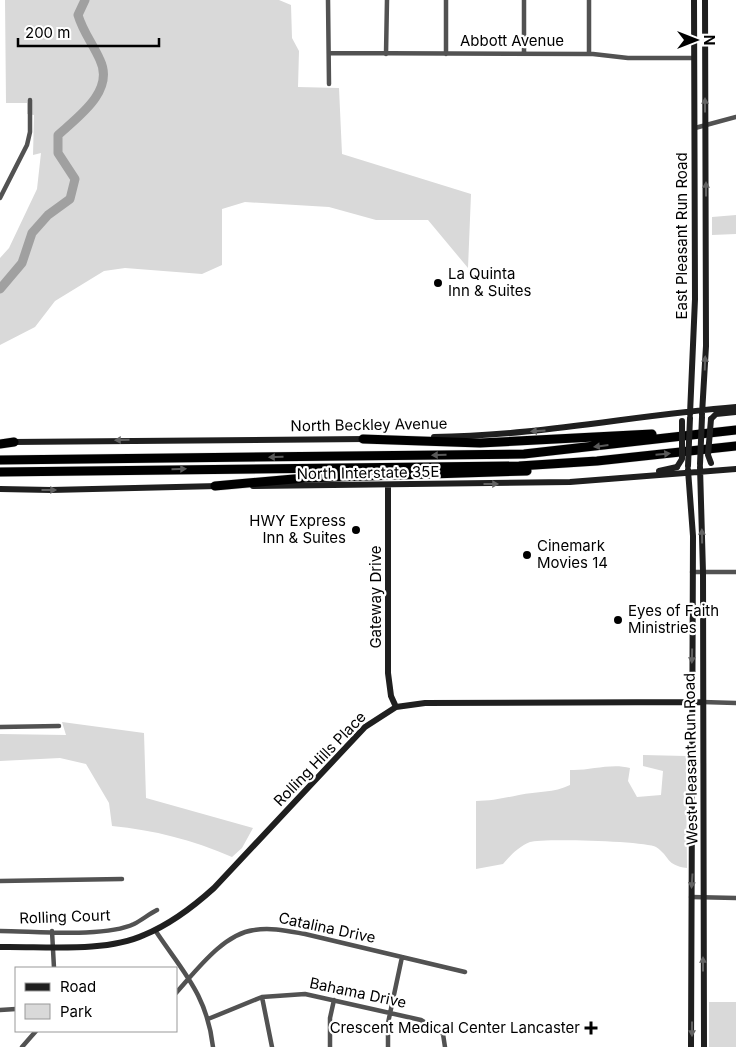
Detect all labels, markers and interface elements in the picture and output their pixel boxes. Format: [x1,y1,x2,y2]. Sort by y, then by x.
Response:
scale bar [18,15,159,47]
north arrow [671,15,721,65]
text: 200 m [25,23,70,42]
street label: Abbott Avenue [460,31,564,50]
text: N [701,35,718,45]
one-way arrow [701,97,709,113]
street label: East Pleasant Run Road [672,152,691,320]
one-way arrow [702,180,710,196]
place label: La Quinta Inn & Suites [448,264,531,300]
marker: La Quinta Inn & Suites [432,277,444,289]
one-way arrow [702,354,710,370]
street label: North Beckley Avenue [290,414,448,435]
one-way arrow [530,428,546,436]
one-way arrow [113,436,129,444]
one-way arrow [592,443,608,451]
one-way arrow [655,449,671,457]
one-way arrow [430,452,446,460]
one-way arrow [268,453,284,461]
street label: North Interstate 35E [297,462,439,483]
one-way arrow [171,465,187,473]
one-way arrow [484,480,500,488]
one-way arrow [41,486,57,494]
place label: HWY Express Inn & Suites [249,511,346,547]
marker: HWY Express Inn & Suites [350,524,362,536]
one-way arrow [698,528,706,544]
place label: Cinemark Movies 14 [537,536,608,572]
street label: Gateway Drive [366,545,385,649]
marker: Cinemark Movies 14 [521,549,533,561]
place label: Eyes of Faith Ministries [628,601,719,637]
marker: Eyes of Faith Ministries [612,614,624,626]
one-way arrow [688,648,696,664]
street label: West Pleasant Run Road [679,673,702,845]
street label: Rolling Hills Place [269,707,370,810]
one-way arrow [688,873,696,889]
street label: Rolling Court [19,905,111,928]
street label: Catalina Drive [277,908,377,947]
one-way arrow [699,955,707,971]
legend [15,967,178,1032]
street label: Bahama Drive [308,973,408,1012]
text: Road [60,977,96,996]
text: Park [60,1002,93,1021]
place label: Crescent Medical Center Lancaster [330,1018,580,1037]
marker: Crescent Medical Center Lancaster [584,1021,598,1035]
one-way arrow [688,1022,696,1038]

